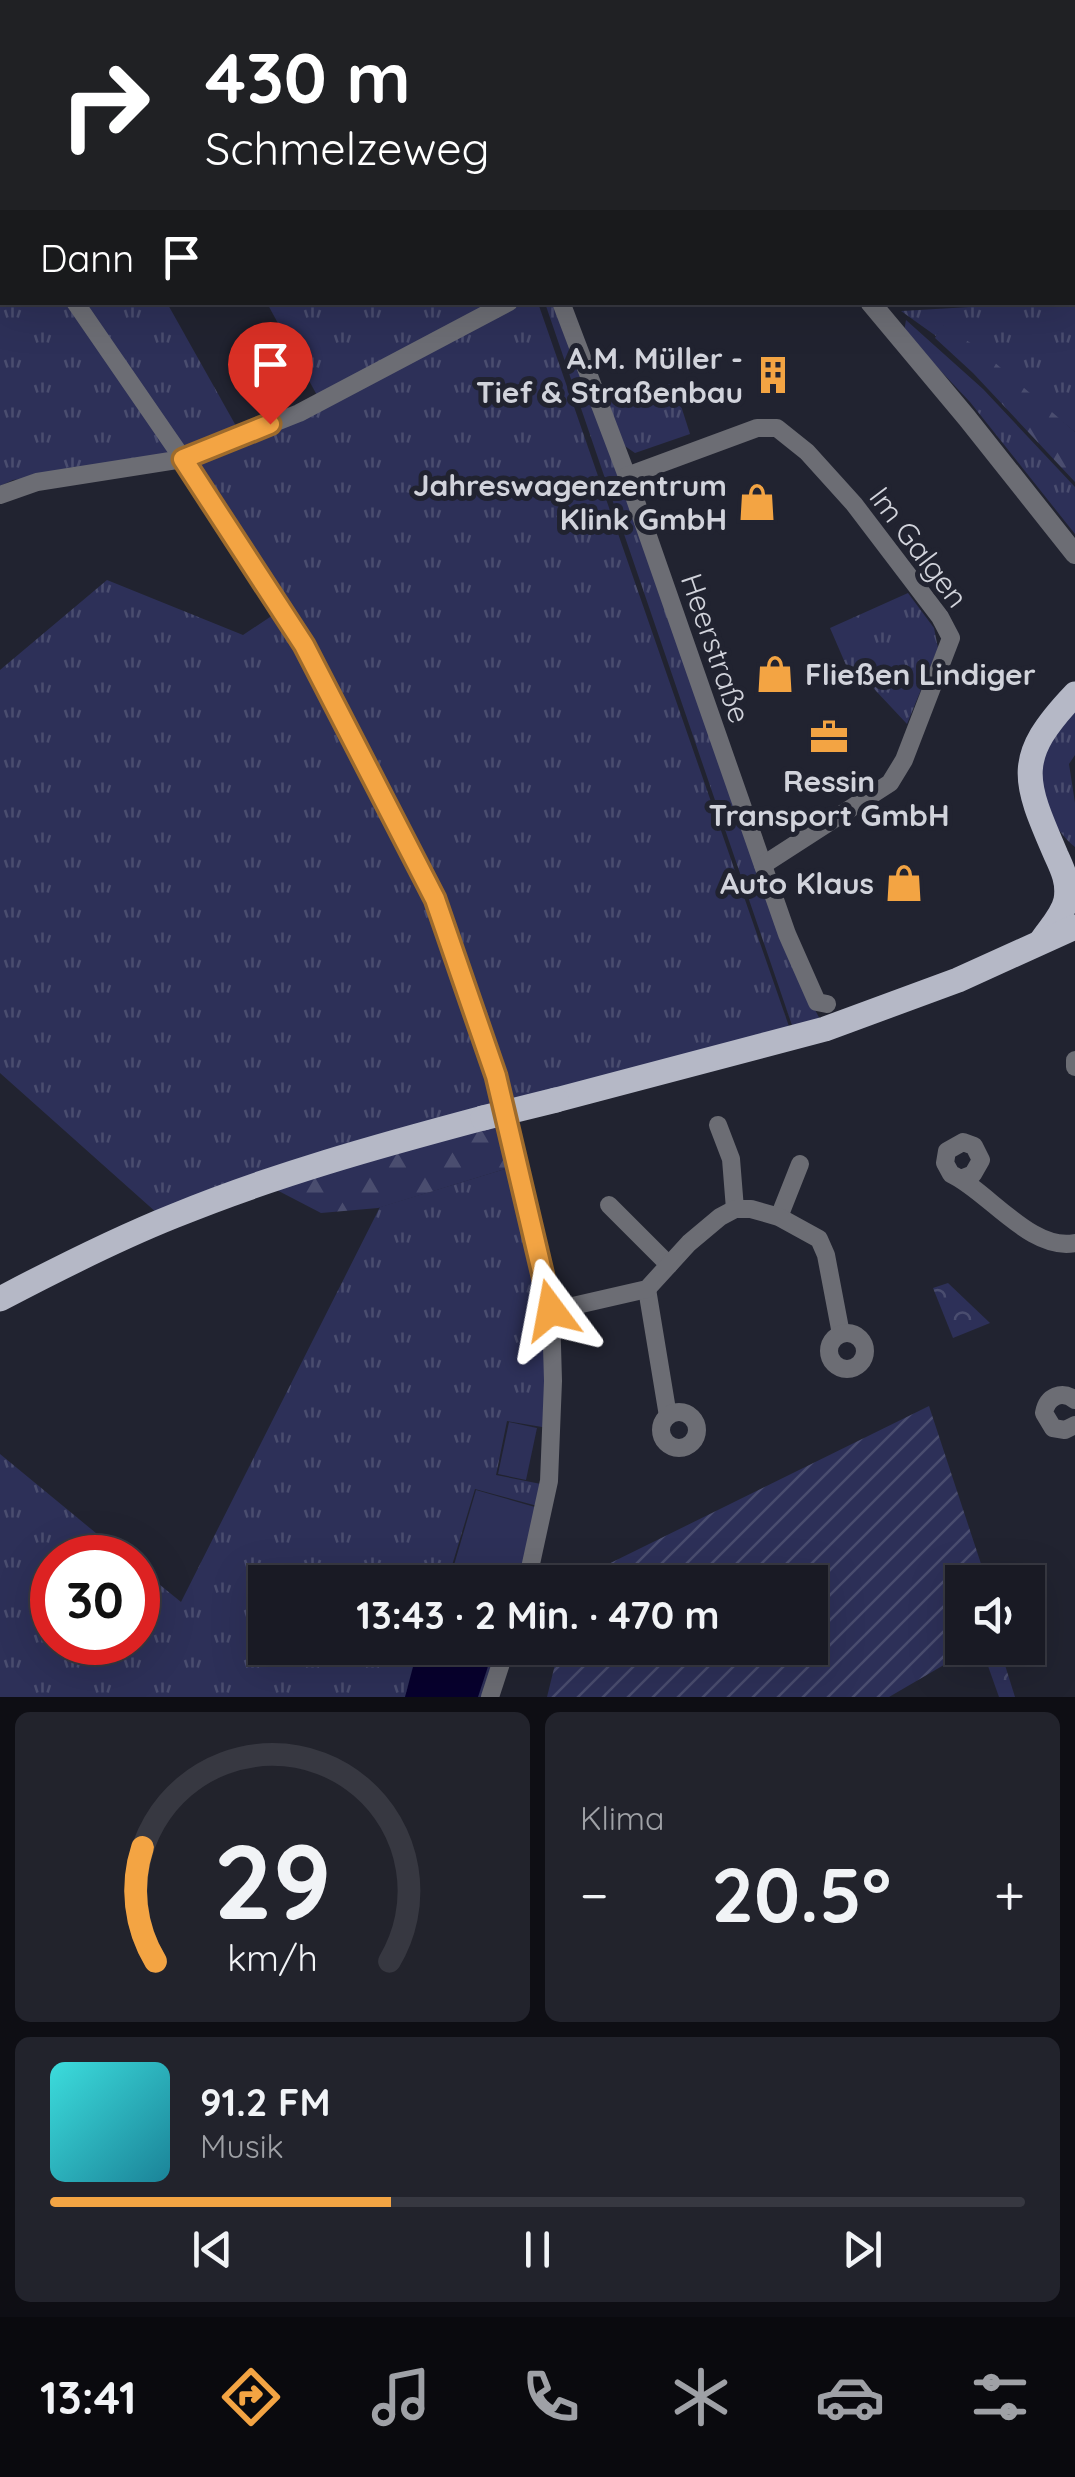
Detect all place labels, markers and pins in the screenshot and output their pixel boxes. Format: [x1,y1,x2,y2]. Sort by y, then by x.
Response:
pin [228,322,313,425]
place label: A.M. Müller - Tief & Straßenbau [476,339,743,411]
building icon: A.M. Müller - Tief & Straßenbau [752,354,794,396]
place label: Jahreswagenzentrum Klink GmbH [413,466,727,538]
shop icon: Jahreswagenzentrum Klink GmbH [736,481,778,523]
shop icon: Fließen Lindiger [754,653,796,695]
place label: Fließen Lindiger [805,655,1036,693]
office icon: Ressin Transport GmbH [808,716,850,758]
place label: Ressin Transport GmbH [708,762,950,834]
shop icon: Auto Klaus [883,862,925,904]
place label: Auto Klaus [720,864,874,902]

